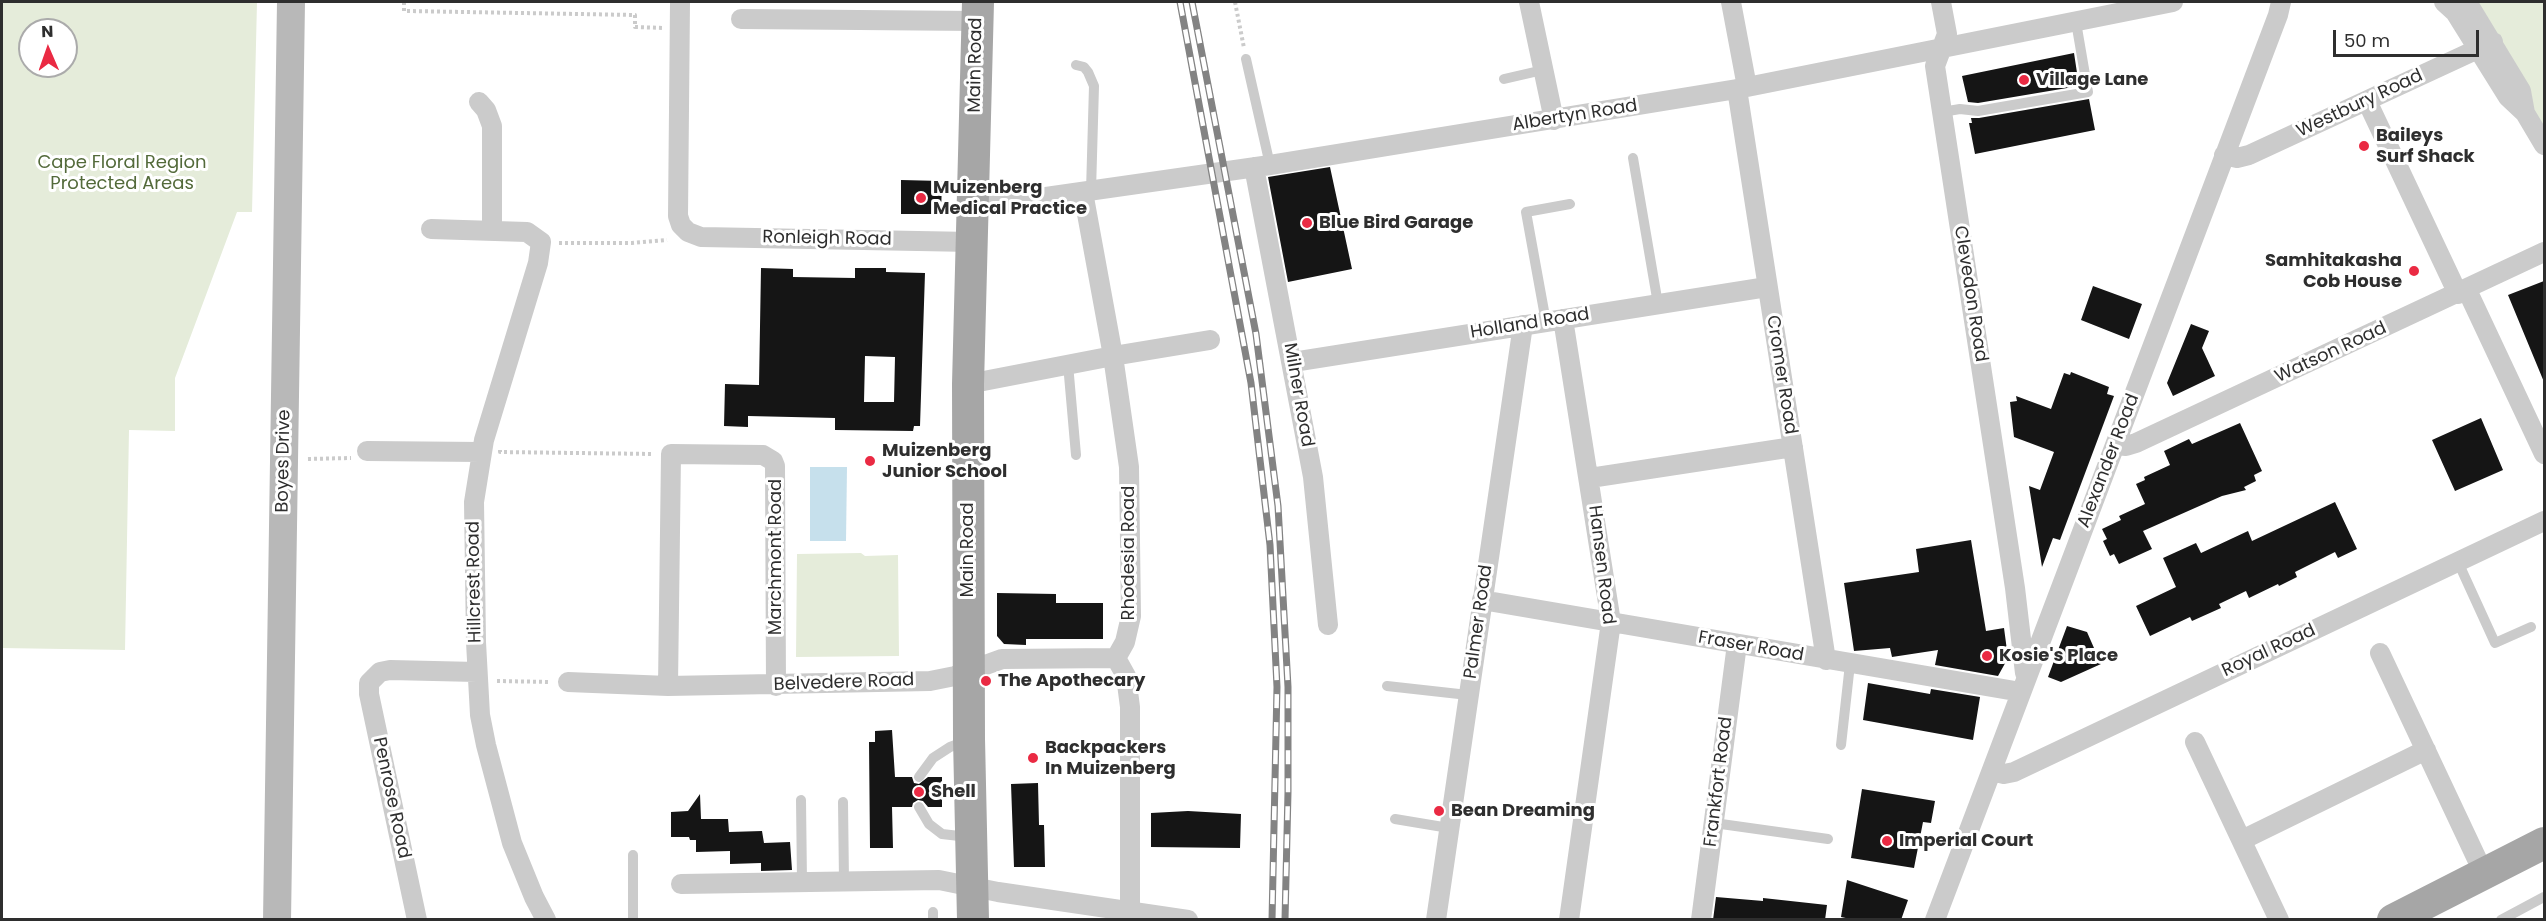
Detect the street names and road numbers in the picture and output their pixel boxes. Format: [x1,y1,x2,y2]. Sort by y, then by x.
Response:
street label: Main Road [964,17,988,113]
street label: Westbury Road [2293,65,2427,143]
street label: Albertyn Road [1511,95,1639,137]
street label: Clevedon Road [1949,224,1991,364]
street label: Ronleigh Road [762,227,892,251]
street label: Holland Road [1469,304,1591,344]
street label: Cromer Road [1761,314,1801,436]
street label: Watson Road [2272,318,2390,388]
street label: Milner Road [1278,341,1318,449]
street label: Alexander Road [2074,391,2144,531]
street label: Boyes Drive [272,409,296,513]
street label: Marchmont Road [765,479,787,635]
street label: Rhodesia Road [1118,486,1140,620]
street label: Main Road [957,502,979,598]
street label: Hansen Road [1583,504,1619,626]
street label: Hillcrest Road [463,521,487,643]
street label: Palmer Road [1460,564,1498,680]
street label: Royal Road [2219,620,2319,682]
street label: Fraser Road [1697,627,1805,667]
street label: Belvedere Road [773,670,915,696]
street label: Frankfort Road [1700,716,1738,848]
street label: Penrose Road [368,735,414,861]

